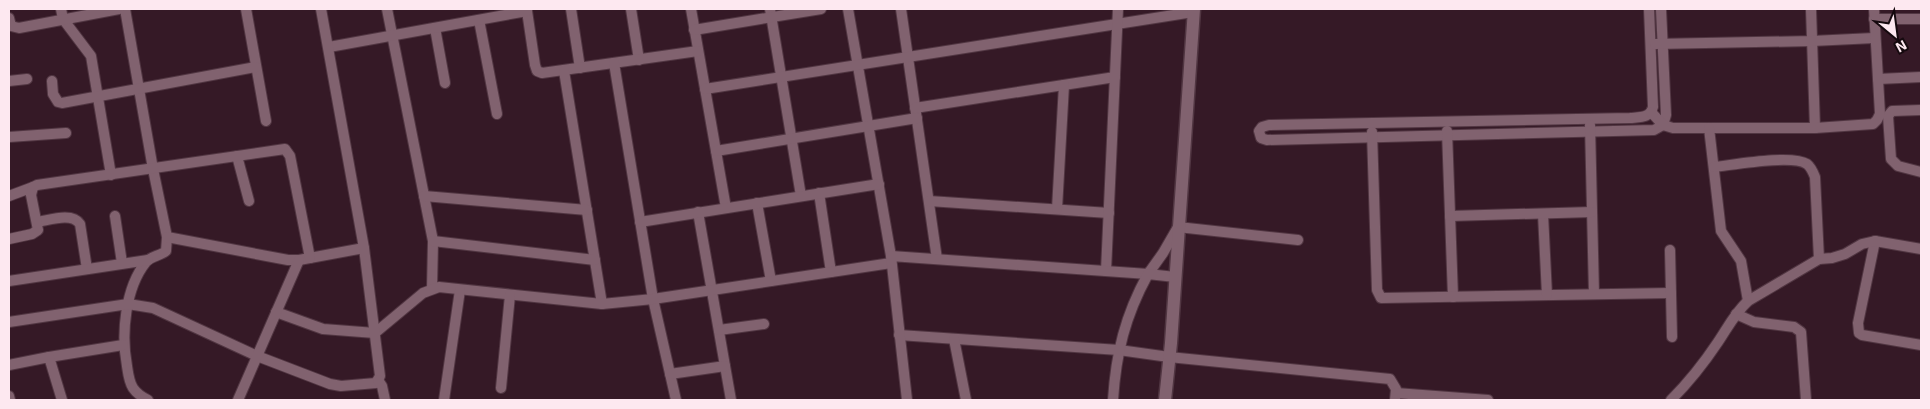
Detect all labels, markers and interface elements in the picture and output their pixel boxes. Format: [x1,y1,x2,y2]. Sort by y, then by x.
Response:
north arrow [1870,10,1920,60]
text: N [1893,37,1910,57]

